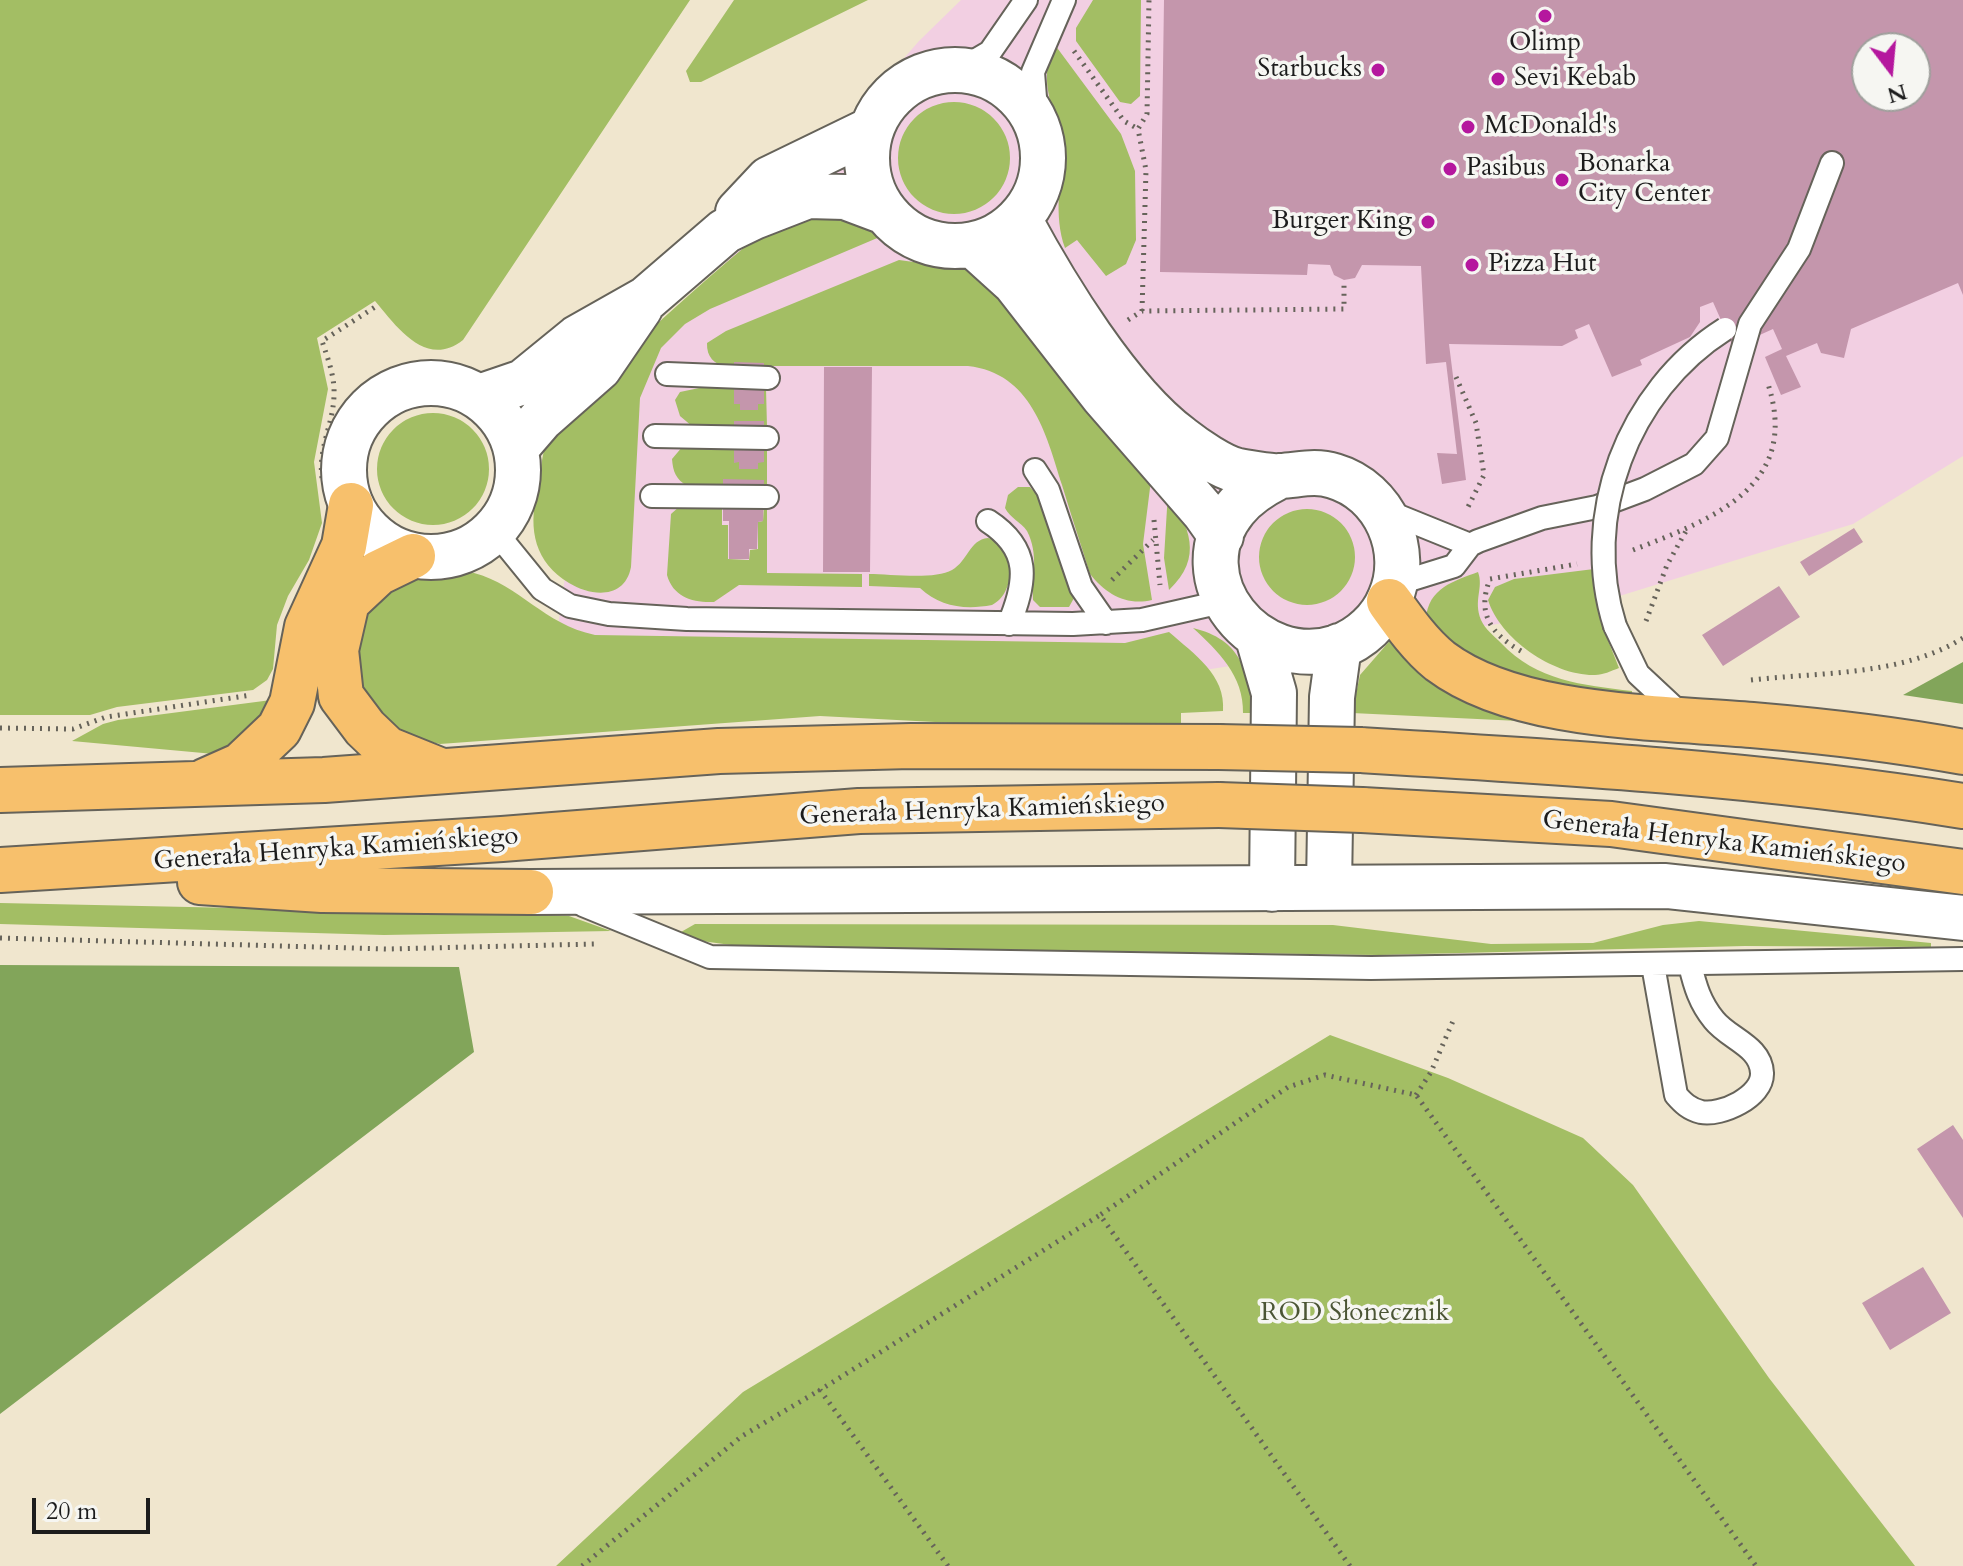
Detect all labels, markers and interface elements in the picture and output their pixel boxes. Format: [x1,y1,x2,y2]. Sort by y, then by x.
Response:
marker: Olimp [1536,7,1554,25]
place label: Olimp [1509,28,1581,60]
north arrow [1851,32,1931,112]
place label: Starbucks [1257,54,1362,86]
marker: Starbucks [1369,61,1387,79]
place label: Sevi Kebab [1514,63,1637,95]
marker: Sevi Kebab [1489,70,1507,88]
text: N [1884,76,1910,110]
place label: McDonald's [1484,111,1617,143]
marker: McDonald's [1459,118,1477,136]
place label: Bonarka City Center [1578,149,1710,210]
place label: Pasibus [1466,153,1546,185]
marker: Pasibus [1441,160,1459,178]
marker: Bonarka City Center [1553,171,1571,189]
place label: Burger King [1272,206,1412,238]
marker: Burger King [1419,213,1437,231]
place label: Pizza Hut [1488,249,1596,281]
marker: Pizza Hut [1463,256,1481,274]
street label: Generała Henryka Kamieńskiego [799,789,1165,833]
street label: Generała Henryka Kamieńskiego [1541,805,1907,881]
street label: Generała Henryka Kamieńskiego [153,822,519,878]
park label: ROD Słonecznik [1261,1298,1449,1330]
scale bar [36,1482,154,1532]
text: 20 m [46,1495,97,1528]

